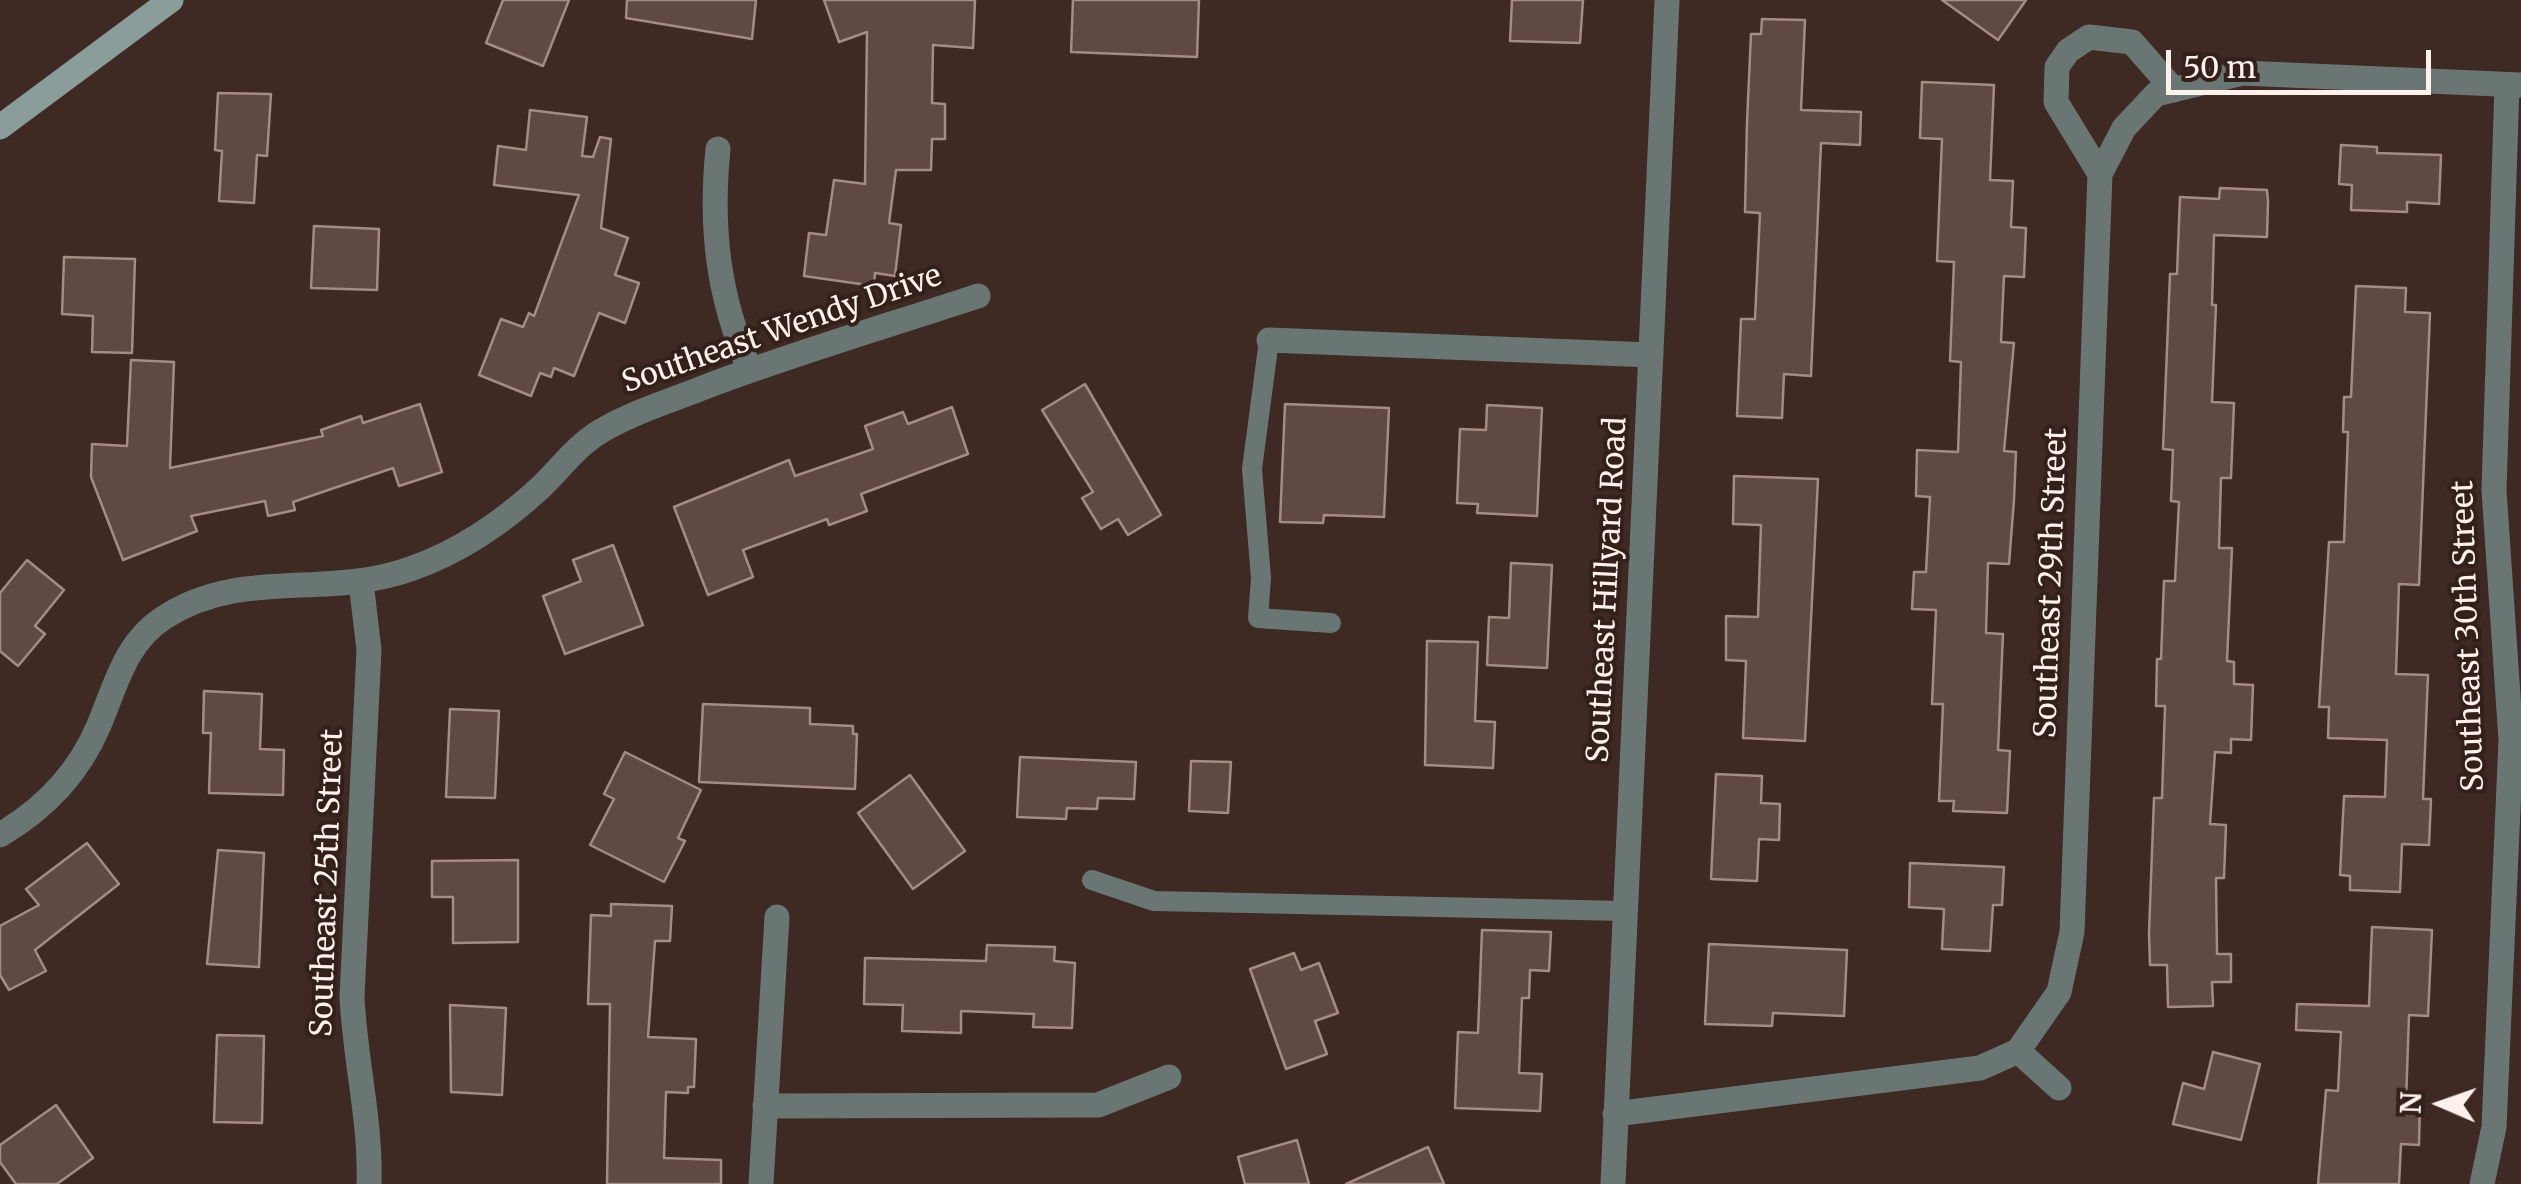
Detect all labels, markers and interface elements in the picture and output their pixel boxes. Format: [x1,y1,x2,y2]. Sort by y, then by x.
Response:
scale bar [2171,30,2436,92]
text: 50 m [2183,48,2256,86]
street label: Southeast Wendy Drive [618,258,946,402]
street label: Southeast Hillyard Road [1581,416,1635,764]
street label: Southeast 29th Street [2029,427,2075,739]
street label: Southeast 30th Street [2446,480,2492,792]
street label: Southeast 25th Street [305,728,351,1038]
north arrow [2391,1054,2491,1154]
text: N [2393,1091,2429,1115]

